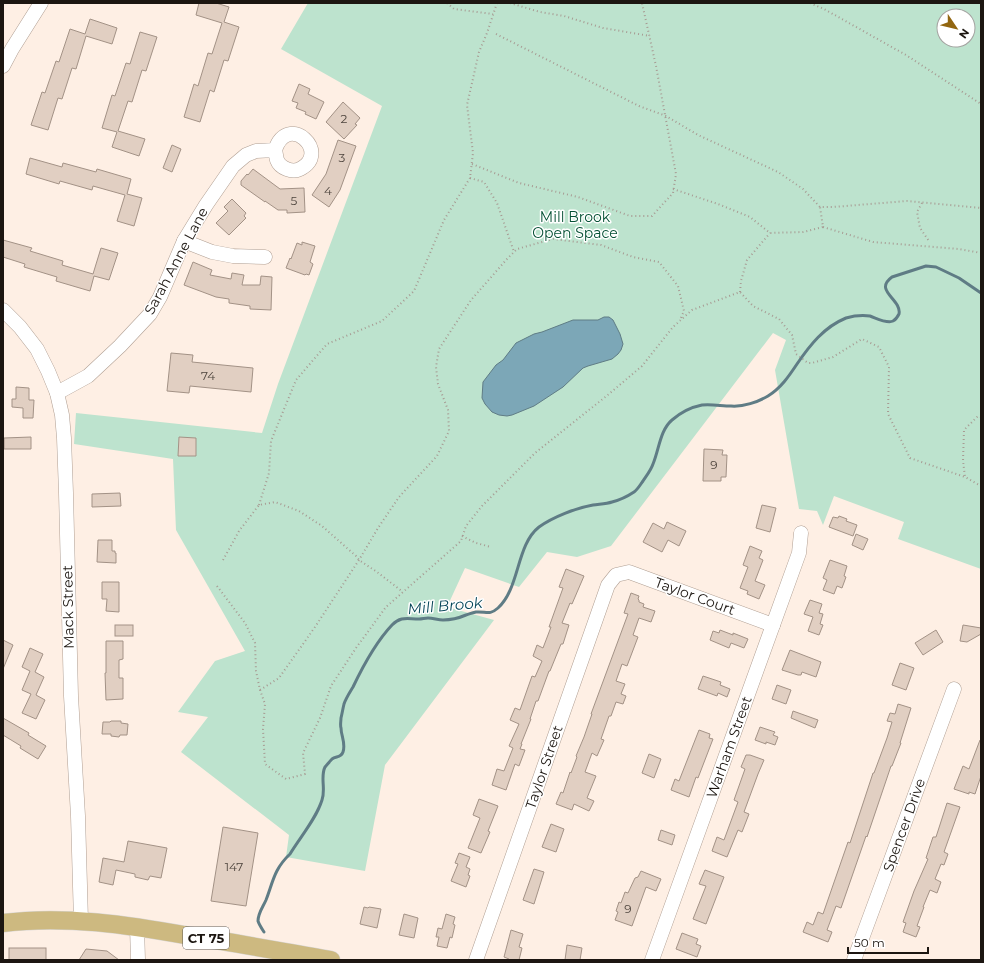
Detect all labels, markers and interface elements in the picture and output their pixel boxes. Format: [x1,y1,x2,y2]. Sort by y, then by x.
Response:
north arrow [936,8,976,48]
text: N [956,26,972,41]
house number: 2 [341,111,348,126]
house number: 3 [339,150,346,165]
house number: 4 [324,183,332,198]
house number: 5 [291,193,298,208]
street label: Sarah Anne Lane [140,204,212,318]
park label: Mill Brook Open Space [532,208,618,242]
house number: 74 [201,368,215,383]
house number: 9 [710,457,718,472]
street label: Mack Street [58,565,78,649]
street label: Taylor Court [652,573,738,619]
water label: Mill Brook [407,593,484,618]
street label: Warham Street [702,693,756,800]
street label: Taylor Street [521,722,567,811]
street label: Spencer Drive [879,776,929,874]
house number: 147 [225,859,243,874]
house number: 9 [624,901,632,916]
road number: CT 75 [183,927,229,949]
scale bar [848,929,928,955]
text: 50 m [854,935,885,950]

